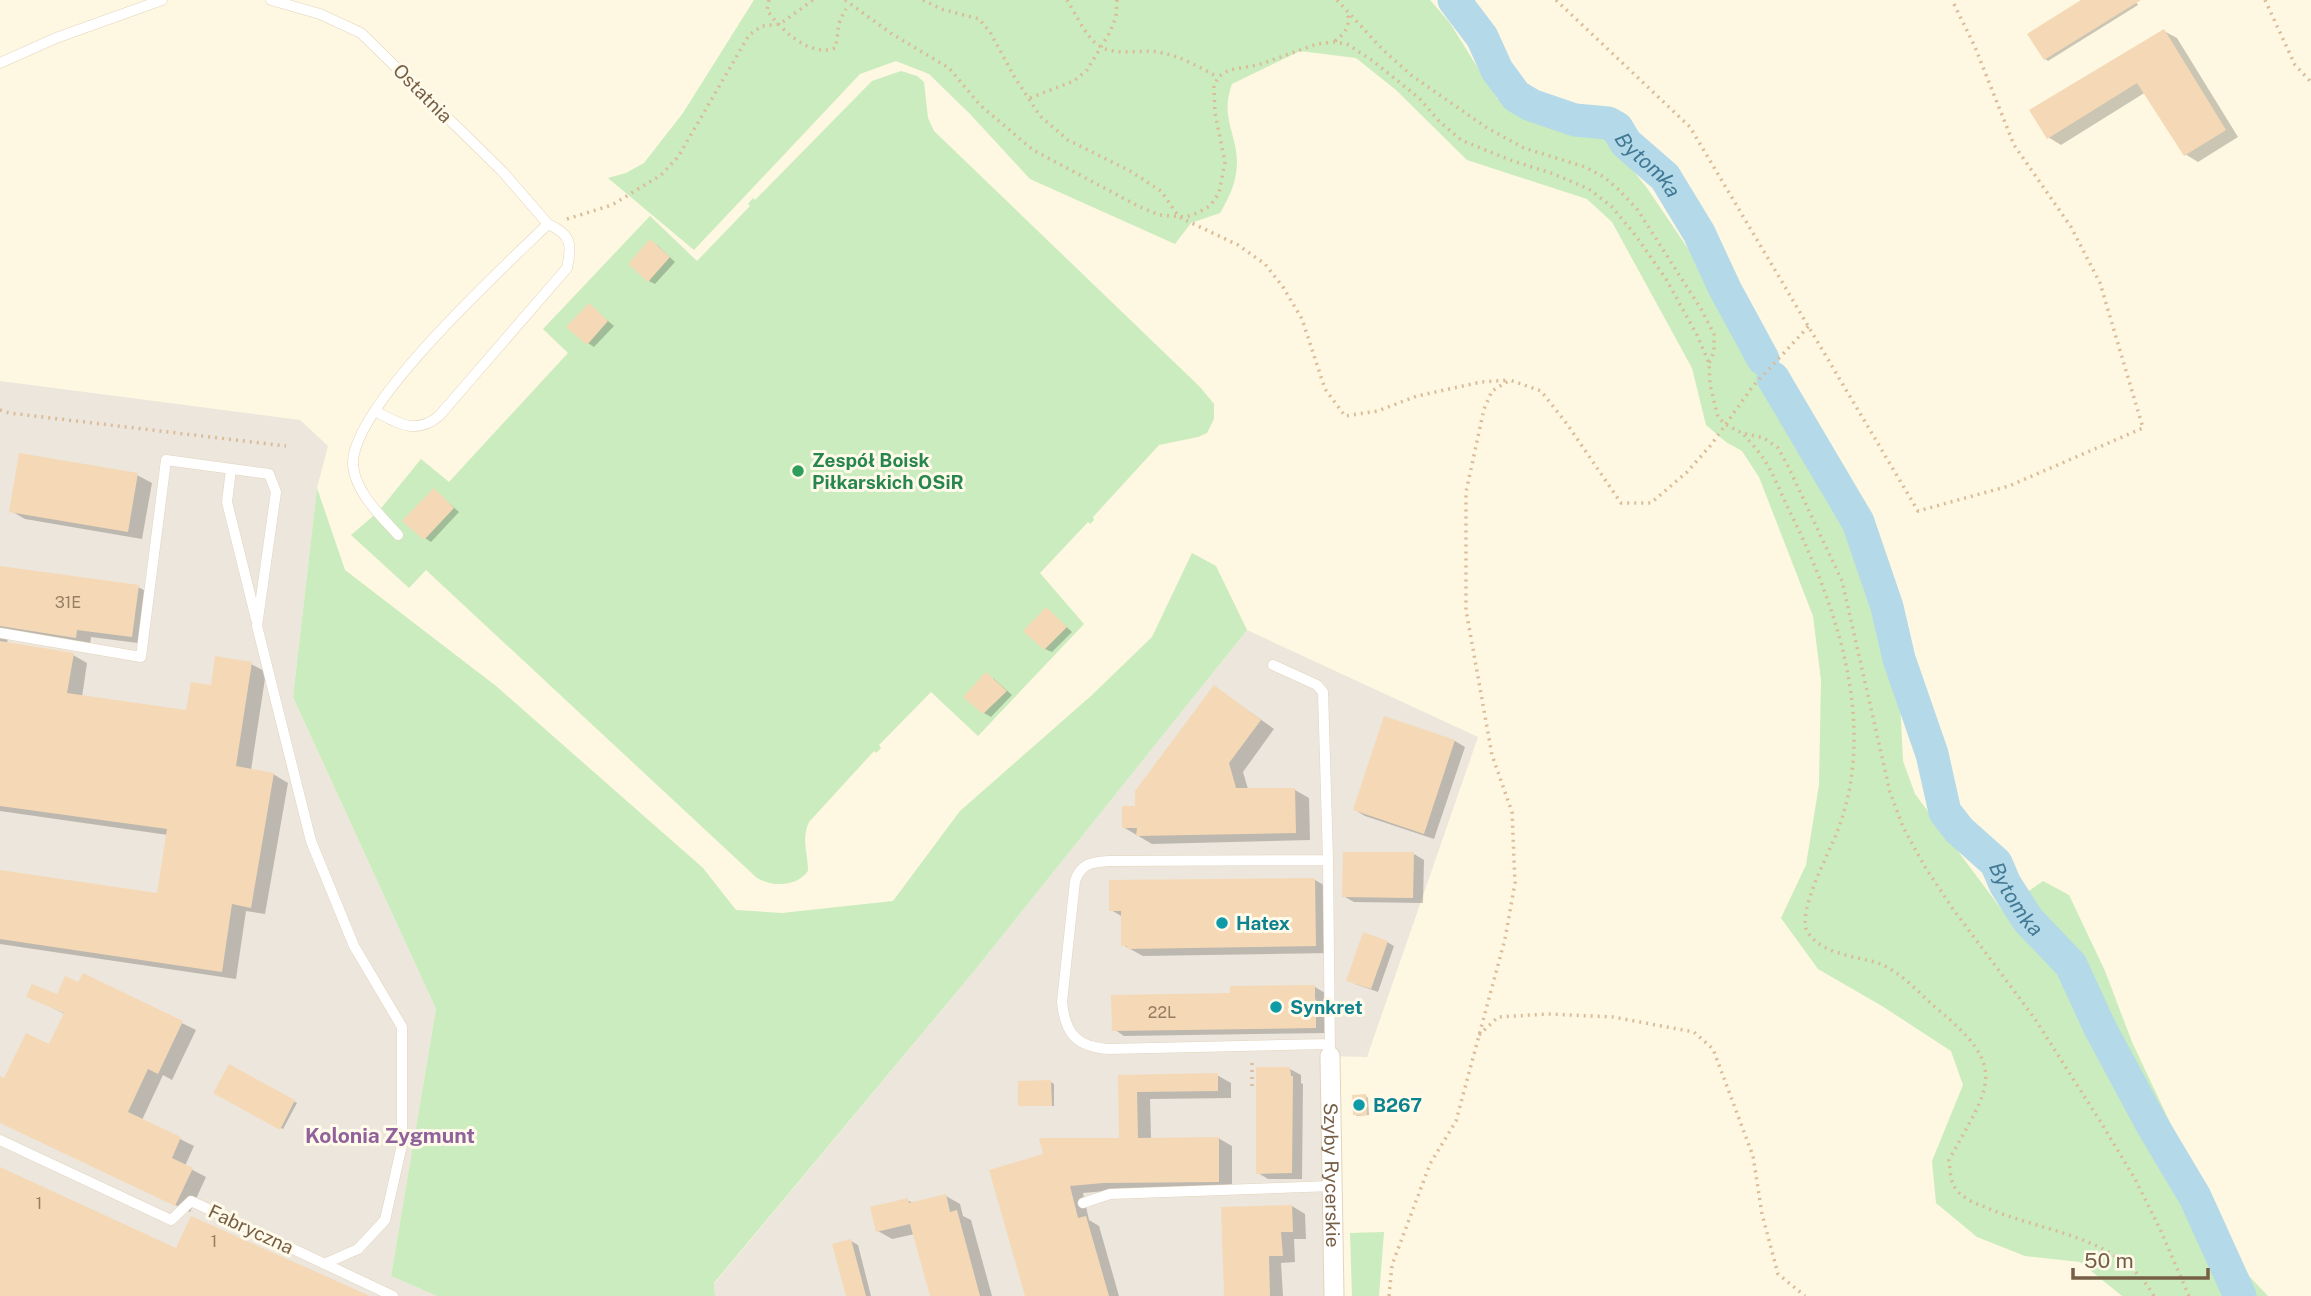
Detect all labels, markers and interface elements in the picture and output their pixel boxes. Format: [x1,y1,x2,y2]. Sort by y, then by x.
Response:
street label: Ostatnia [389,59,457,127]
water label: Bytomka [1610,128,1687,201]
place label: Zespół Boisk Piłkarskich OSiR [812,449,964,493]
marker: Zespół Boisk Piłkarskich OSiR [790,463,806,479]
house number: 31E [55,593,81,612]
water label: Bytomka [1984,858,2049,941]
place label: Hatex [1236,912,1290,934]
marker: Hatex [1214,915,1230,931]
place label: Synkret [1290,996,1363,1018]
marker: Synkret [1268,999,1284,1015]
house number: 22L [1148,1003,1176,1022]
place label: B267 [1373,1094,1422,1116]
marker: B267 [1351,1097,1367,1113]
street label: Szyby Rycerskie [1320,1102,1344,1248]
district label: Kolonia Zygmunt [305,1123,475,1148]
house number: 1 [36,1194,42,1213]
street label: Fabryczna [205,1200,297,1258]
house number: 1 [211,1232,217,1251]
scale bar [2073,1236,2208,1280]
text: 50 m [2084,1248,2134,1273]

